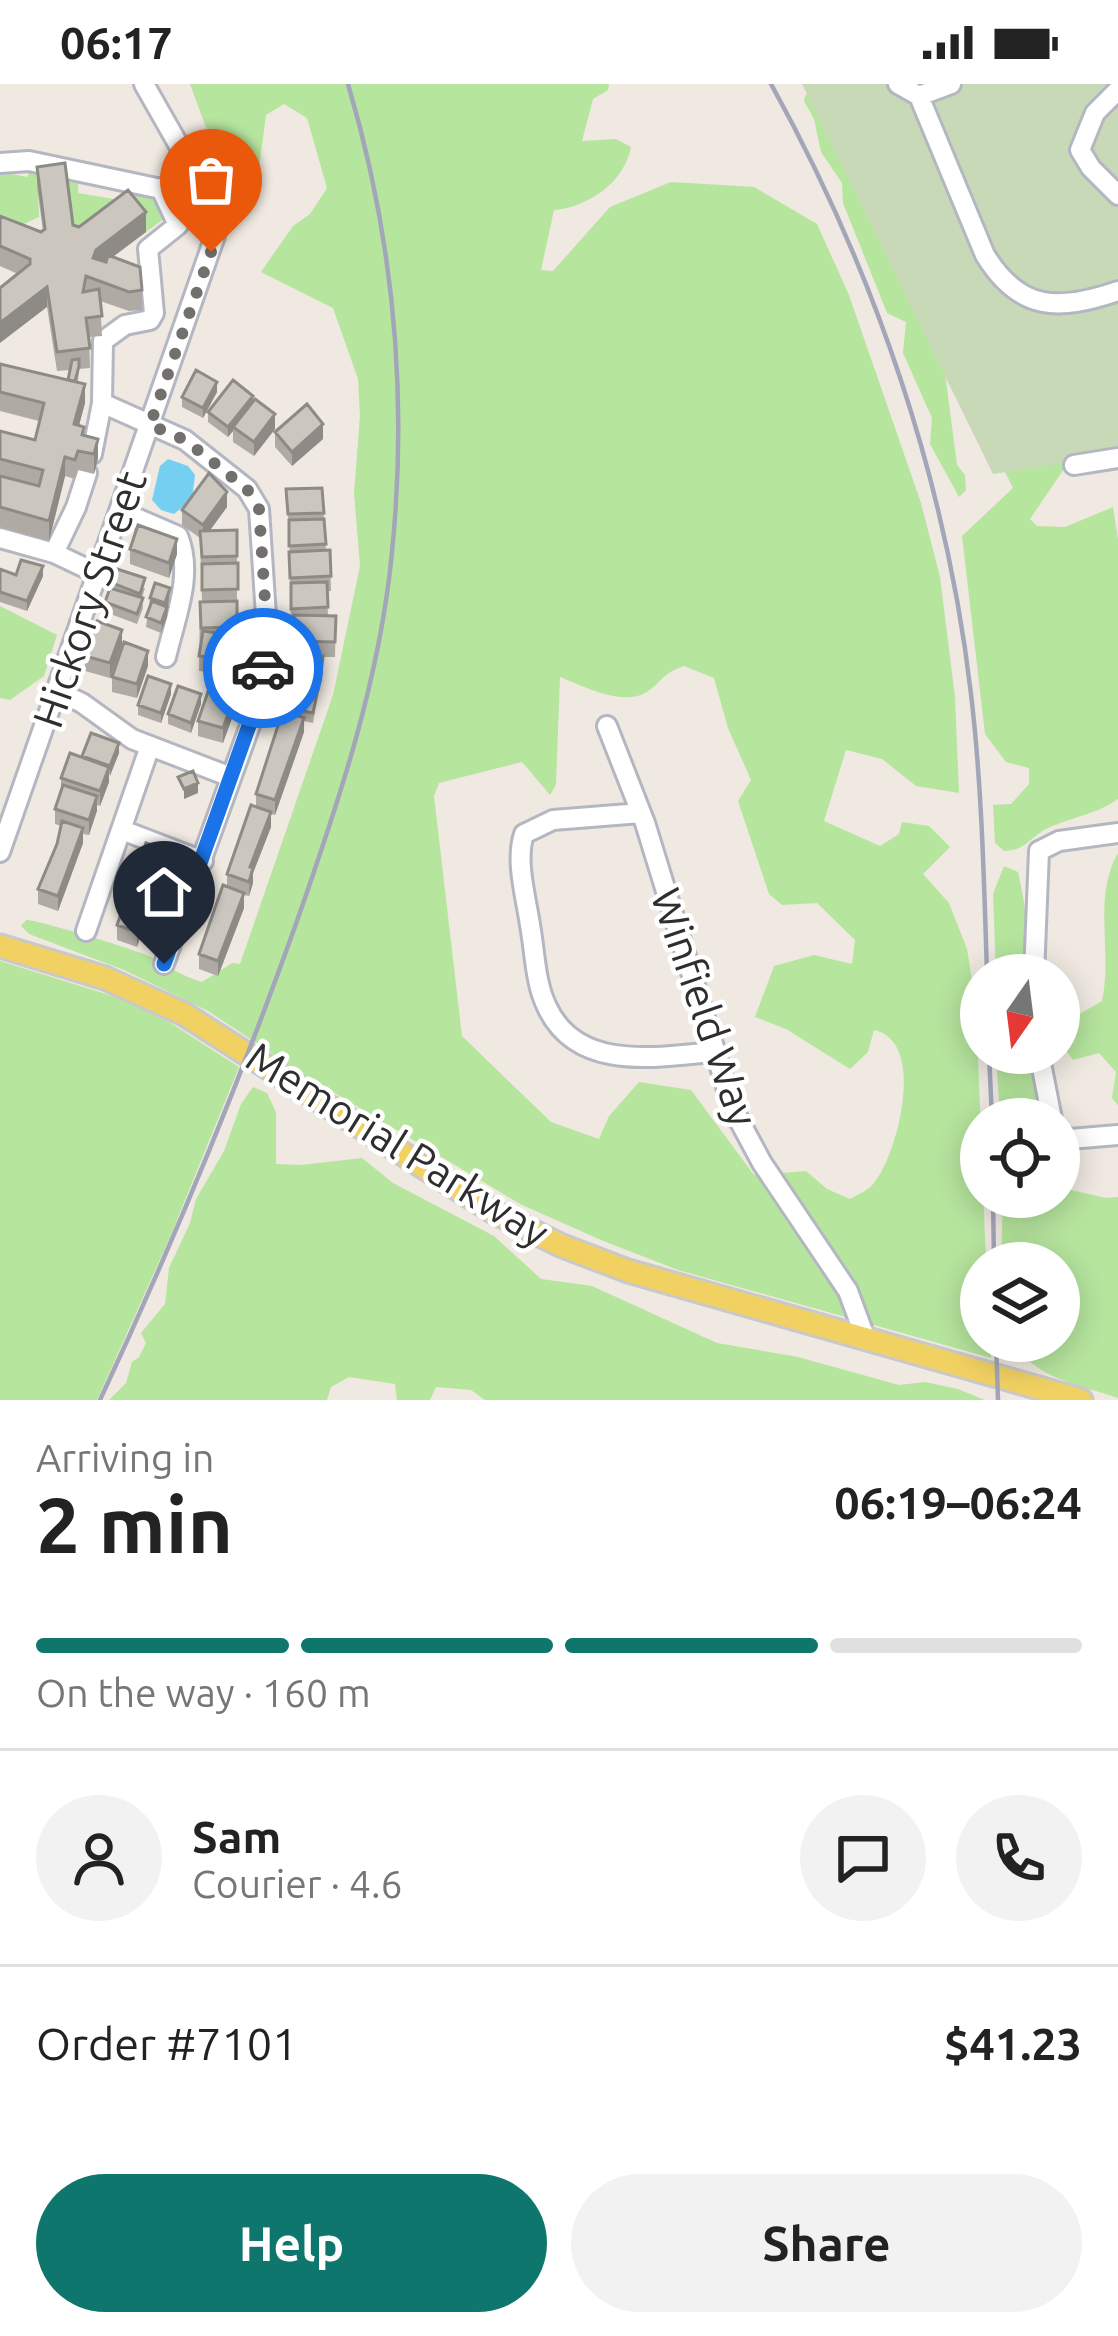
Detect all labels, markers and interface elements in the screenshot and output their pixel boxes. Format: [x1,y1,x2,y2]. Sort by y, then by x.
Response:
text: 06:17 [60,17,173,68]
pin [160,129,262,252]
icon: bag [178,147,244,213]
street label: Hickory Street [23,465,155,733]
courier [203,608,323,728]
icon: car [230,635,296,701]
pin [113,841,215,964]
icon: home [131,859,197,925]
street label: Winfield Way [642,882,768,1132]
north arrow [960,954,1080,1074]
map controls [960,954,1080,1362]
street label: Memorial Parkway [239,1032,557,1256]
button: locate [960,1098,1080,1218]
button: layers [960,1242,1080,1362]
text: Arriving in [36,1436,214,1479]
text: 06:19–06:24 [834,1477,1082,1528]
text: 2 min [36,1480,233,1568]
text: On the way · 160 m [36,1671,371,1714]
button: person [36,1795,162,1921]
button: chat [800,1795,926,1921]
button: phone [956,1795,1082,1921]
text: Sam [192,1811,281,1862]
text: Courier · 4.6 [192,1862,403,1905]
text: Order #7101 [36,2018,298,2069]
text: $41.23 [944,2018,1082,2069]
button: Help [36,2174,547,2312]
button: Share [571,2174,1082,2312]

